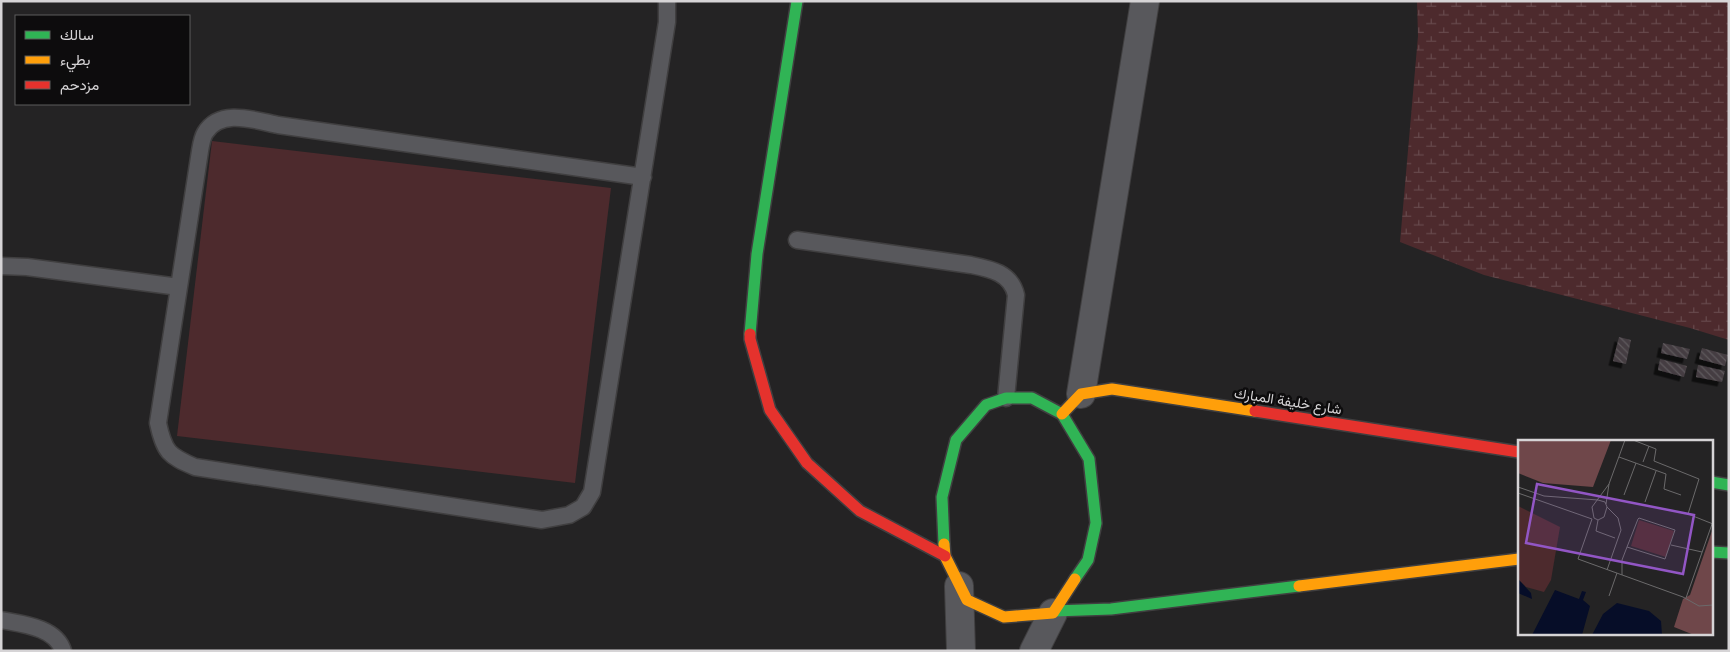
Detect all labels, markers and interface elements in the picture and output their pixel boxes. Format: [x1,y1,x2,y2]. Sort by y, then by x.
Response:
legend [15,15,190,105]
text: سالك [60,25,94,44]
text: بطيء [60,50,90,73]
text: مزدحم [60,75,99,95]
street label: شارع خليفة المبارك [1233,384,1343,420]
inset map [1518,440,1712,634]

